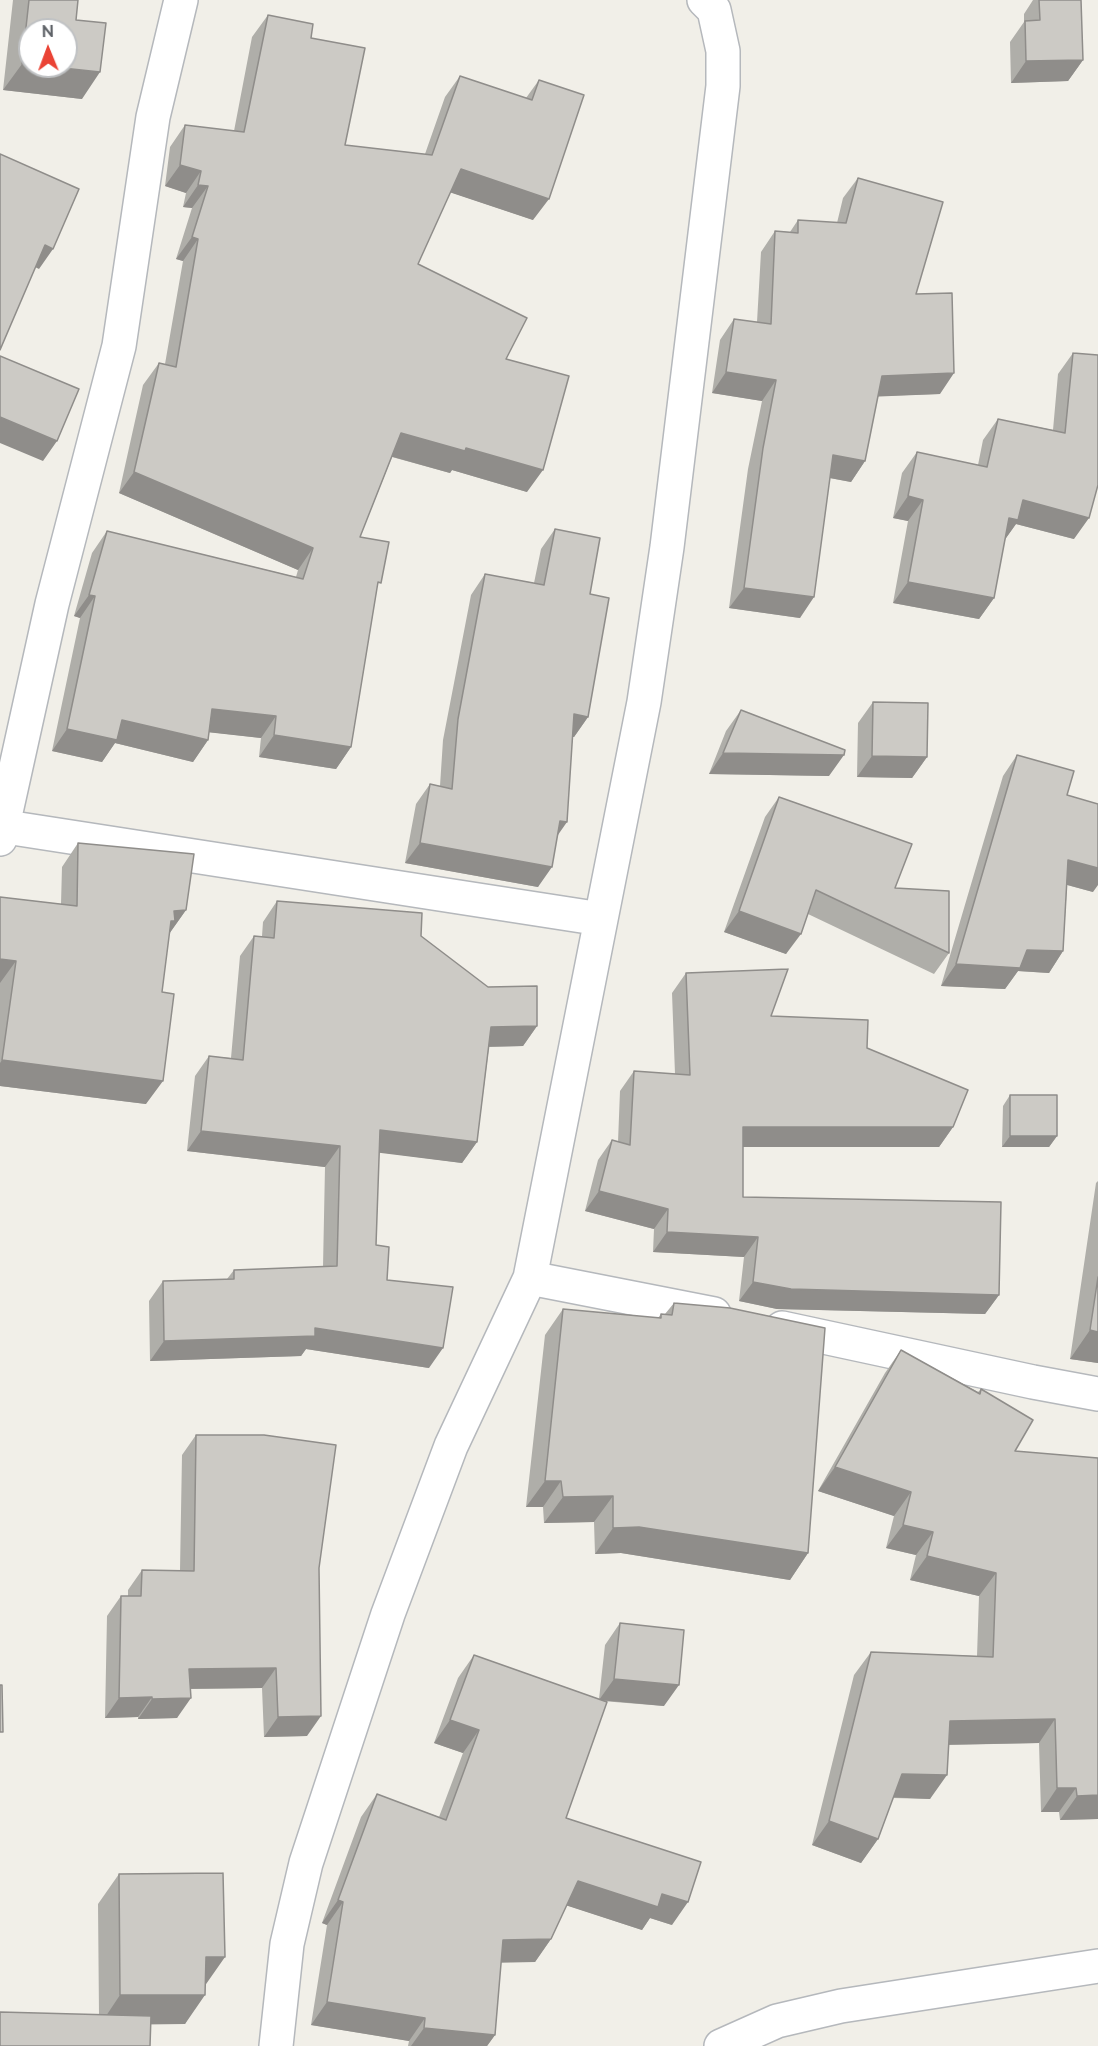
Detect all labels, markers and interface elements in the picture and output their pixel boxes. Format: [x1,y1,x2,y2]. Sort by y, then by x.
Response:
north arrow [18,18,78,78]
text: N [41,22,54,41]

